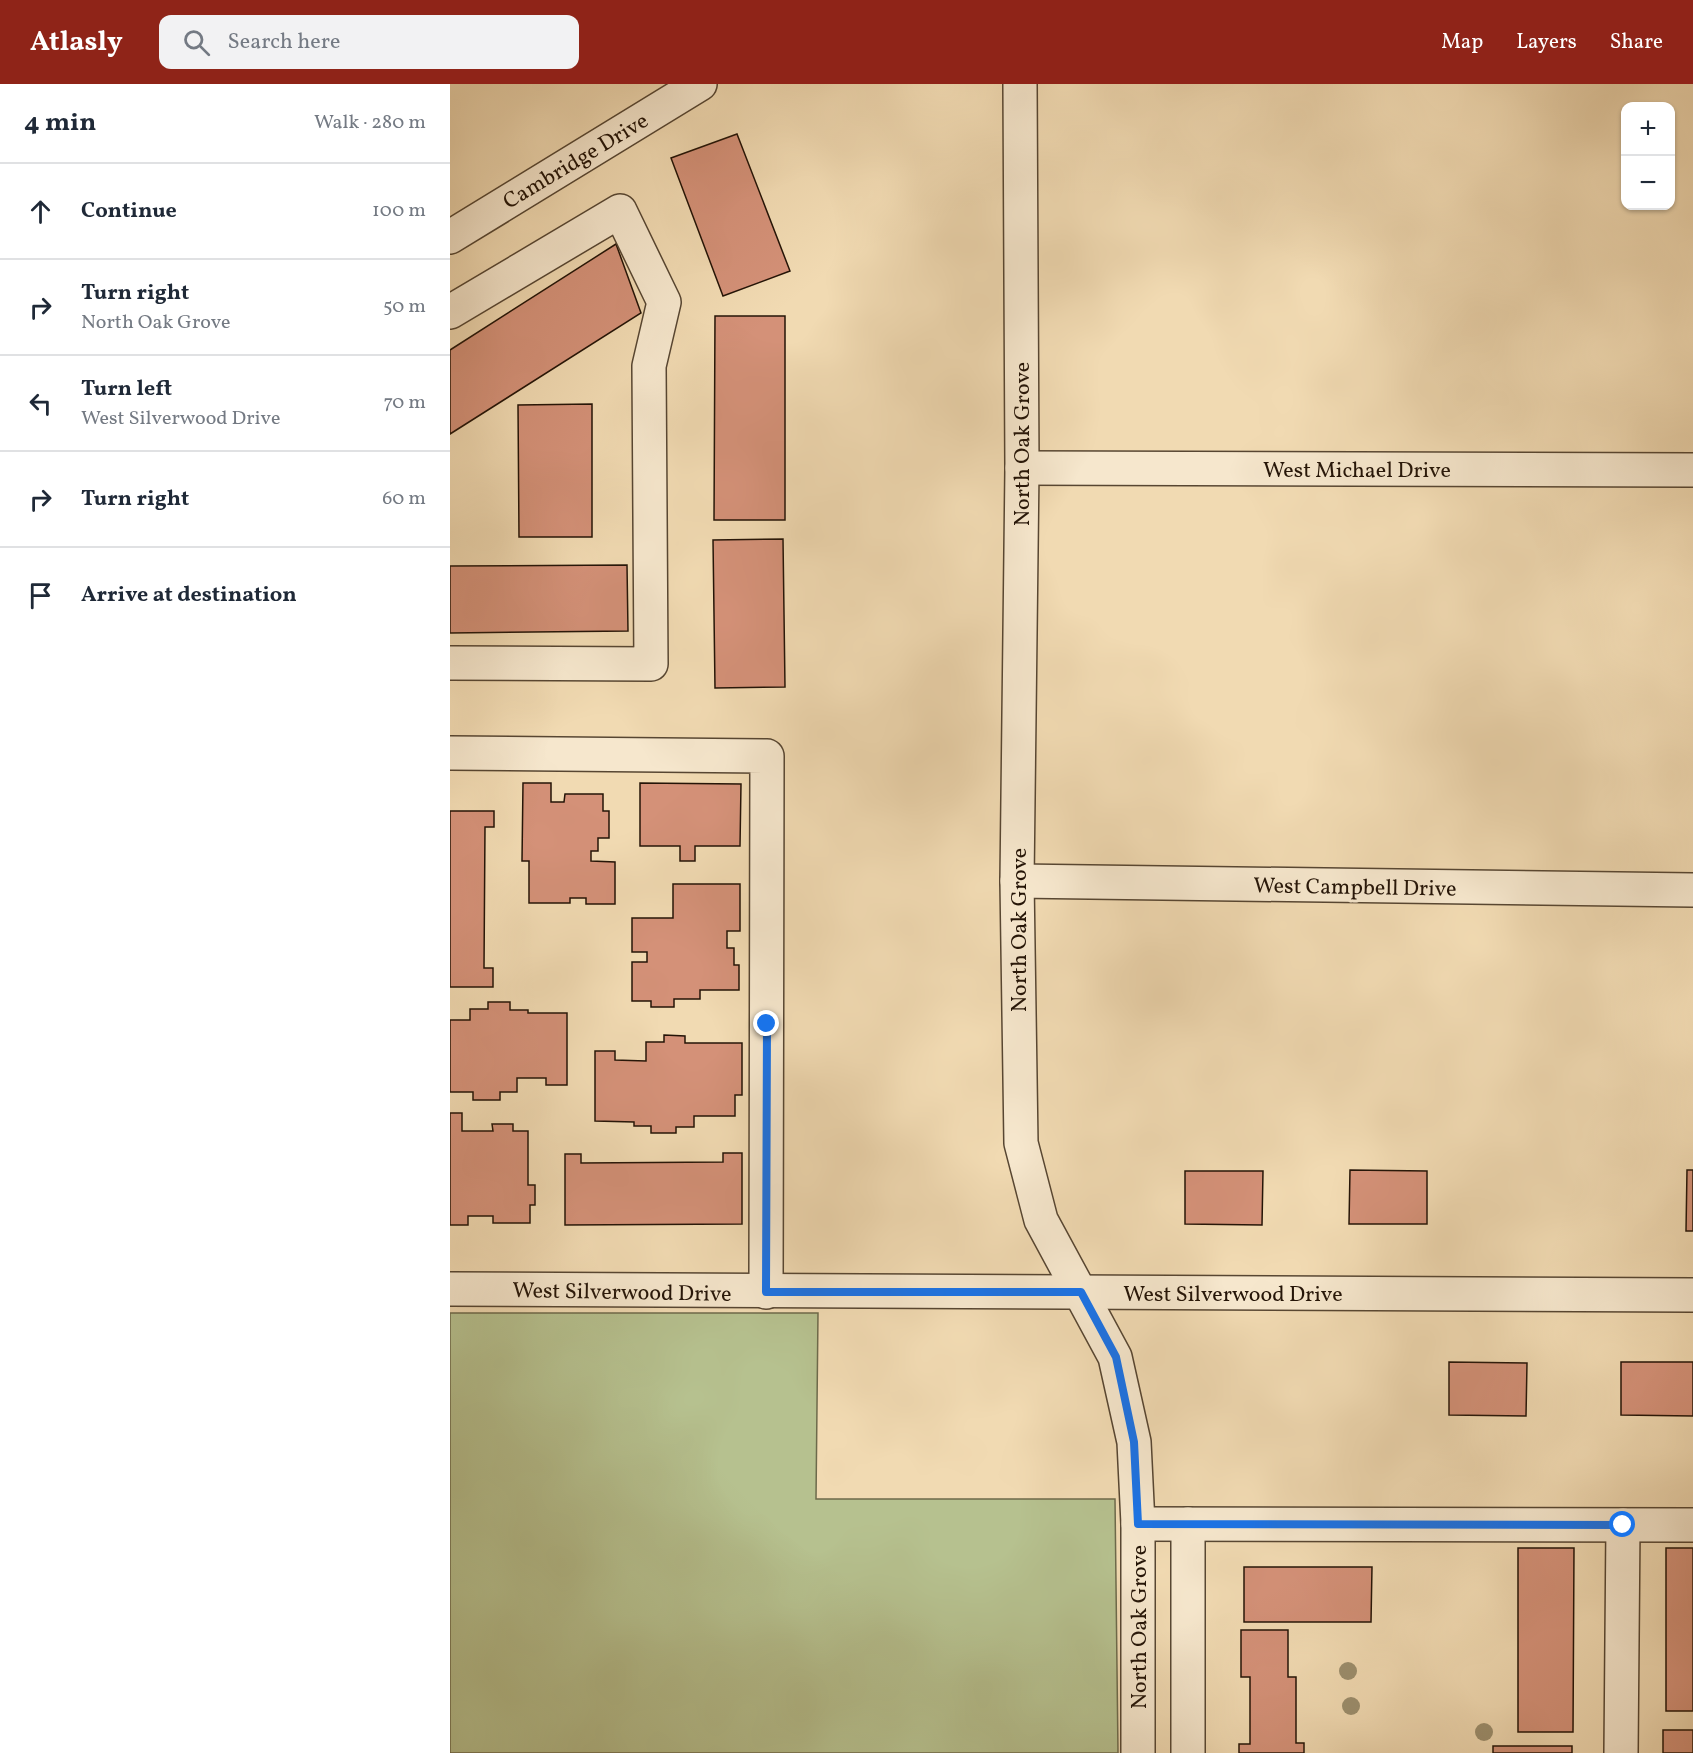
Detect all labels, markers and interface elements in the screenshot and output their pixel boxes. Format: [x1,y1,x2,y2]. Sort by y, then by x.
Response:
search box [159,15,579,69]
text: Atlasly [30,23,123,62]
icon: search [180,26,213,59]
text: Search here [228,27,340,58]
text: Map [1441,28,1483,57]
text: Layers [1516,28,1577,57]
text: Share [1610,28,1663,57]
map controls [1621,102,1675,210]
button: + [1621,102,1675,156]
text: 4 min [24,105,96,141]
street label: Cambridge Drive [498,106,655,218]
text: Walk · 280 m [314,109,426,137]
button: − [1621,156,1675,210]
icon: ahead [24,195,57,228]
text: Continue [81,196,177,227]
text: 100 m [372,197,426,225]
text: Turn right [81,278,189,309]
icon: right [24,291,57,324]
text: 50 m [383,293,426,321]
text: North Oak Grove [81,309,231,337]
street label: North Oak Grove [1008,362,1039,526]
text: Turn left [81,374,172,405]
icon: left [24,387,57,420]
text: 70 m [383,389,426,417]
text: West Silverwood Drive [81,405,280,433]
street label: West Michael Drive [1263,456,1451,487]
icon: right [24,483,57,516]
text: Turn right [81,484,189,515]
text: 60 m [382,485,426,513]
icon: arrive [24,579,57,612]
text: Arrive at destination [81,580,297,611]
street label: North Oak Grove [1005,848,1036,1012]
street label: West Campbell Drive [1253,871,1457,906]
route end [753,1010,779,1036]
street label: West Silverwood Drive [512,1276,732,1311]
street label: West Silverwood Drive [1123,1280,1343,1311]
route start [1609,1511,1635,1537]
street label: North Oak Grove [1125,1545,1156,1709]

